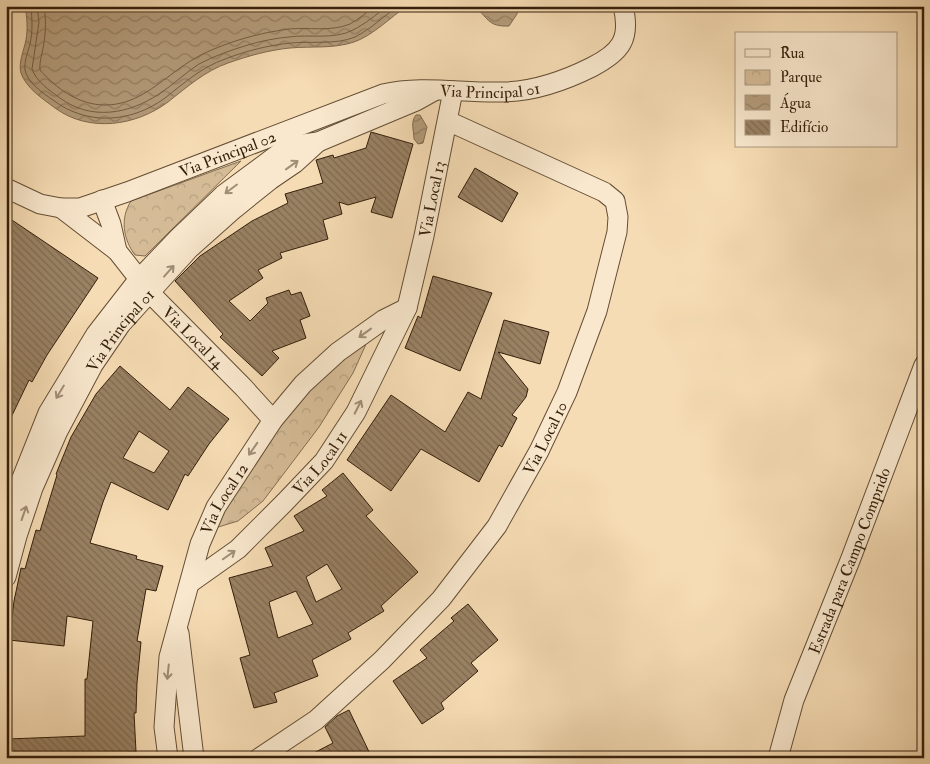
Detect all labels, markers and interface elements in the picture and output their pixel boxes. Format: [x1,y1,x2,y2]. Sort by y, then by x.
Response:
legend [735,32,898,148]
text: Rua [780,44,805,63]
text: Parque [780,68,822,87]
street label: Via Principal 01 [440,78,542,104]
text: Água [779,92,812,113]
text: Edifício [780,118,828,137]
street label: Via Principal 02 [176,127,279,182]
street label: Via Local 13 [415,159,450,239]
one-way arrow [285,160,299,170]
one-way arrow [224,184,238,194]
one-way arrow [163,265,175,278]
street label: Via Principal 01 [82,285,159,375]
street label: Via Local 14 [158,302,229,374]
one-way arrow [358,328,372,338]
one-way arrow [55,385,65,399]
street label: Via Local 10 [519,398,572,478]
one-way arrow [353,400,363,415]
street label: Via Local 11 [288,427,352,499]
one-way arrow [248,442,258,456]
street label: Via Local 12 [196,460,253,538]
street label: Estrada para Campo Comprido [804,465,895,657]
one-way arrow [20,506,29,522]
one-way arrow [222,550,236,560]
one-way arrow [163,663,173,679]

